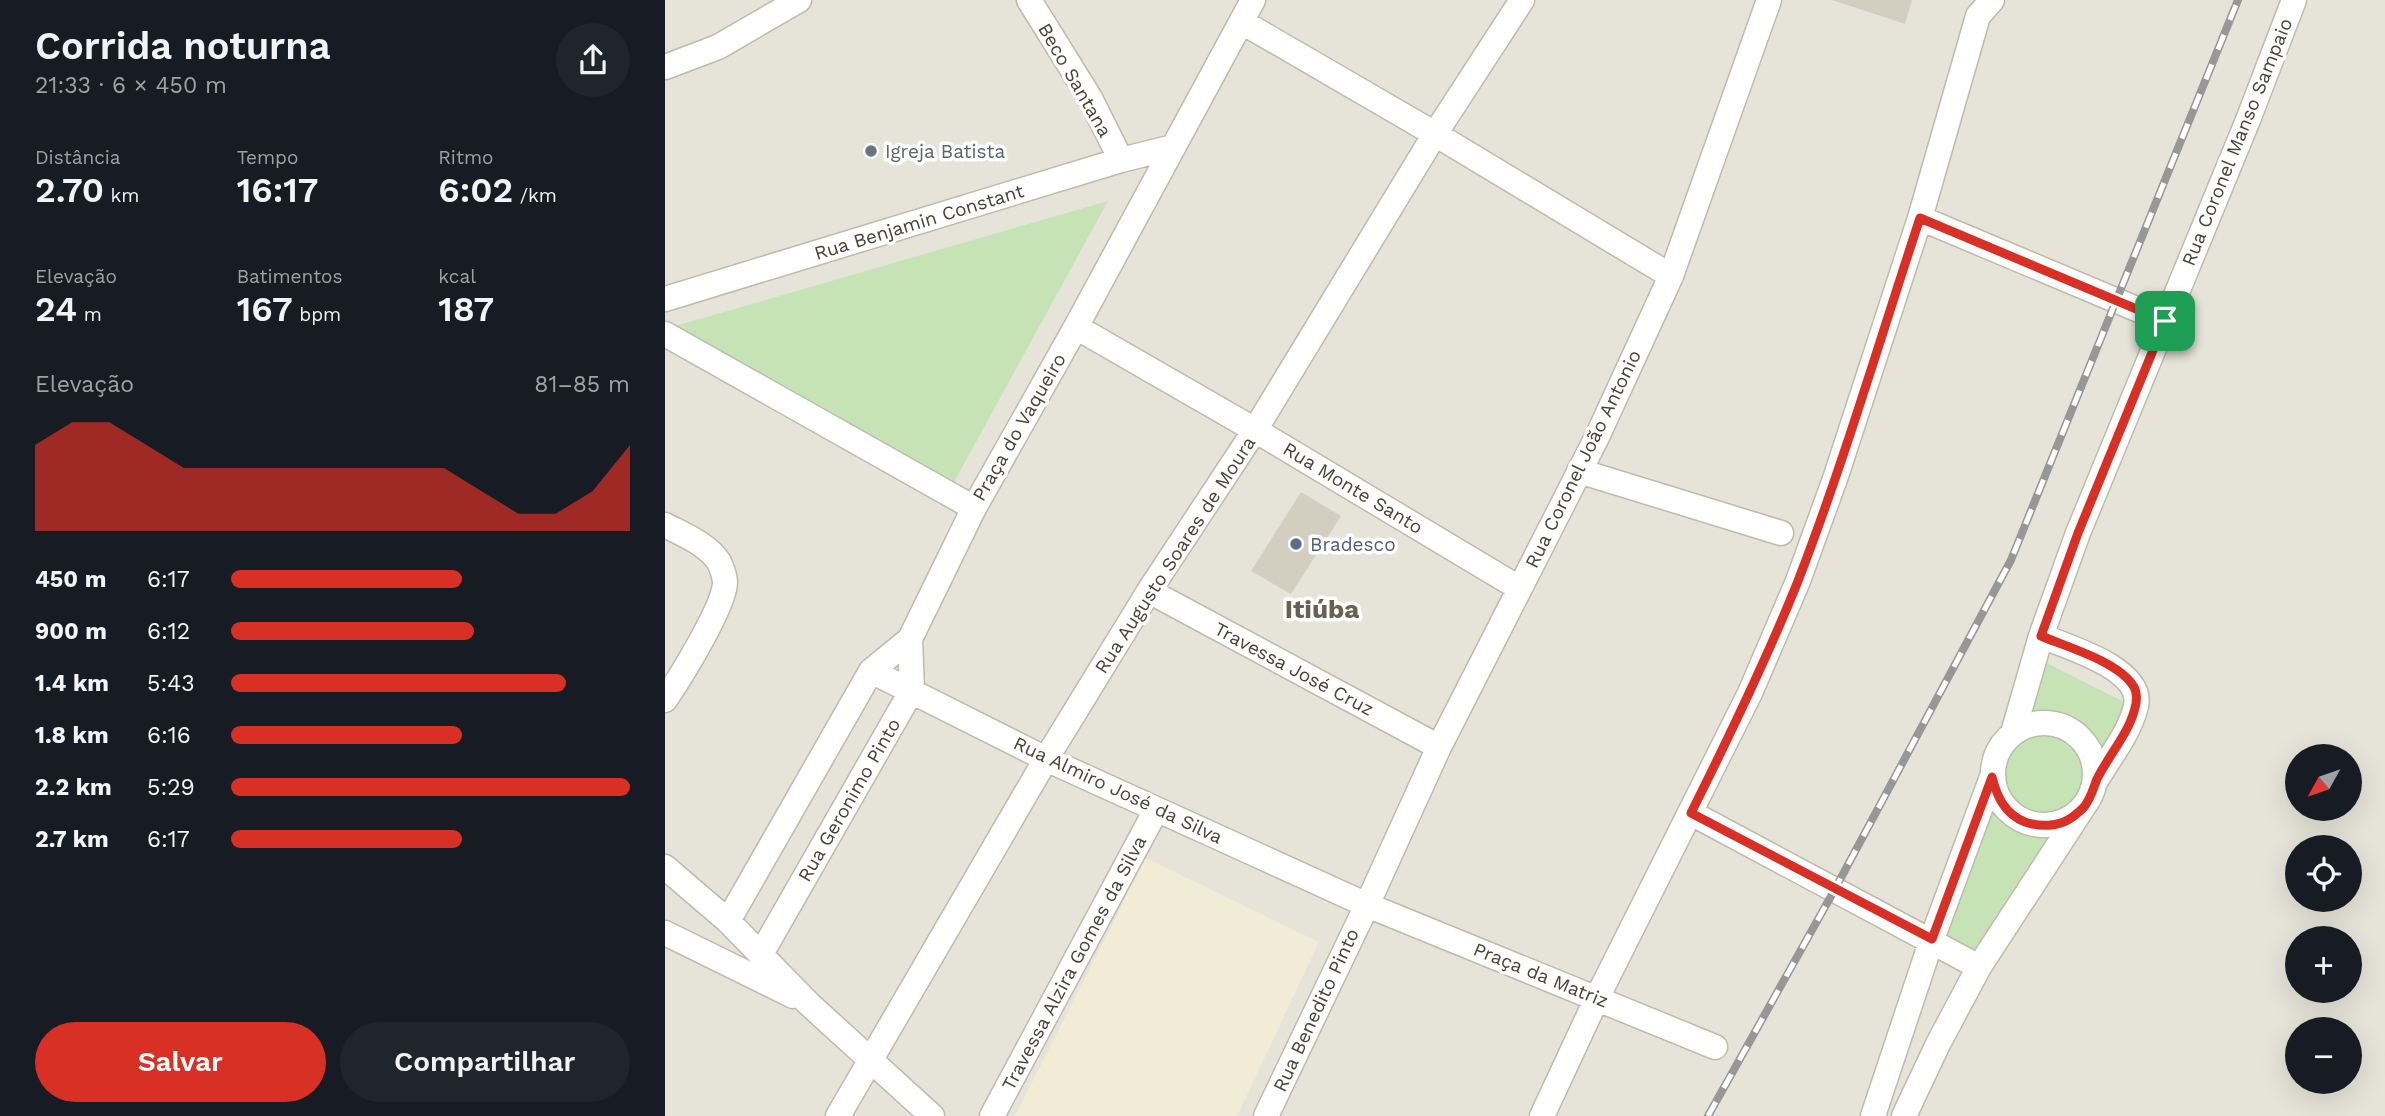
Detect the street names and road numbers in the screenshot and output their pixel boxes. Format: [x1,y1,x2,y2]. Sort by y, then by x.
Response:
street label: Rua Coronel Manso Sampaio [2177,15,2297,269]
street label: Beco Santana [1033,19,1117,141]
street label: Rua Benjamin Constant [811,179,1027,265]
street label: Rua Coronel João Antonio [1520,346,1646,572]
street label: Praça do Vaqueiro [967,349,1071,505]
street label: Rua Augusto Soares de Moura [1090,432,1260,678]
street label: Rua Monte Santo [1279,437,1427,539]
street label: Travessa José Cruz [1210,617,1378,721]
street label: Rua Geronimo Pinto [793,714,905,886]
street label: Rua Almiro José da Silva [1010,731,1226,849]
street label: Travessa Alzira Gomes da Silva [997,831,1151,1094]
street label: Rua Benedito Pinto [1268,925,1364,1095]
street label: Praça da Matriz [1470,937,1612,1013]

